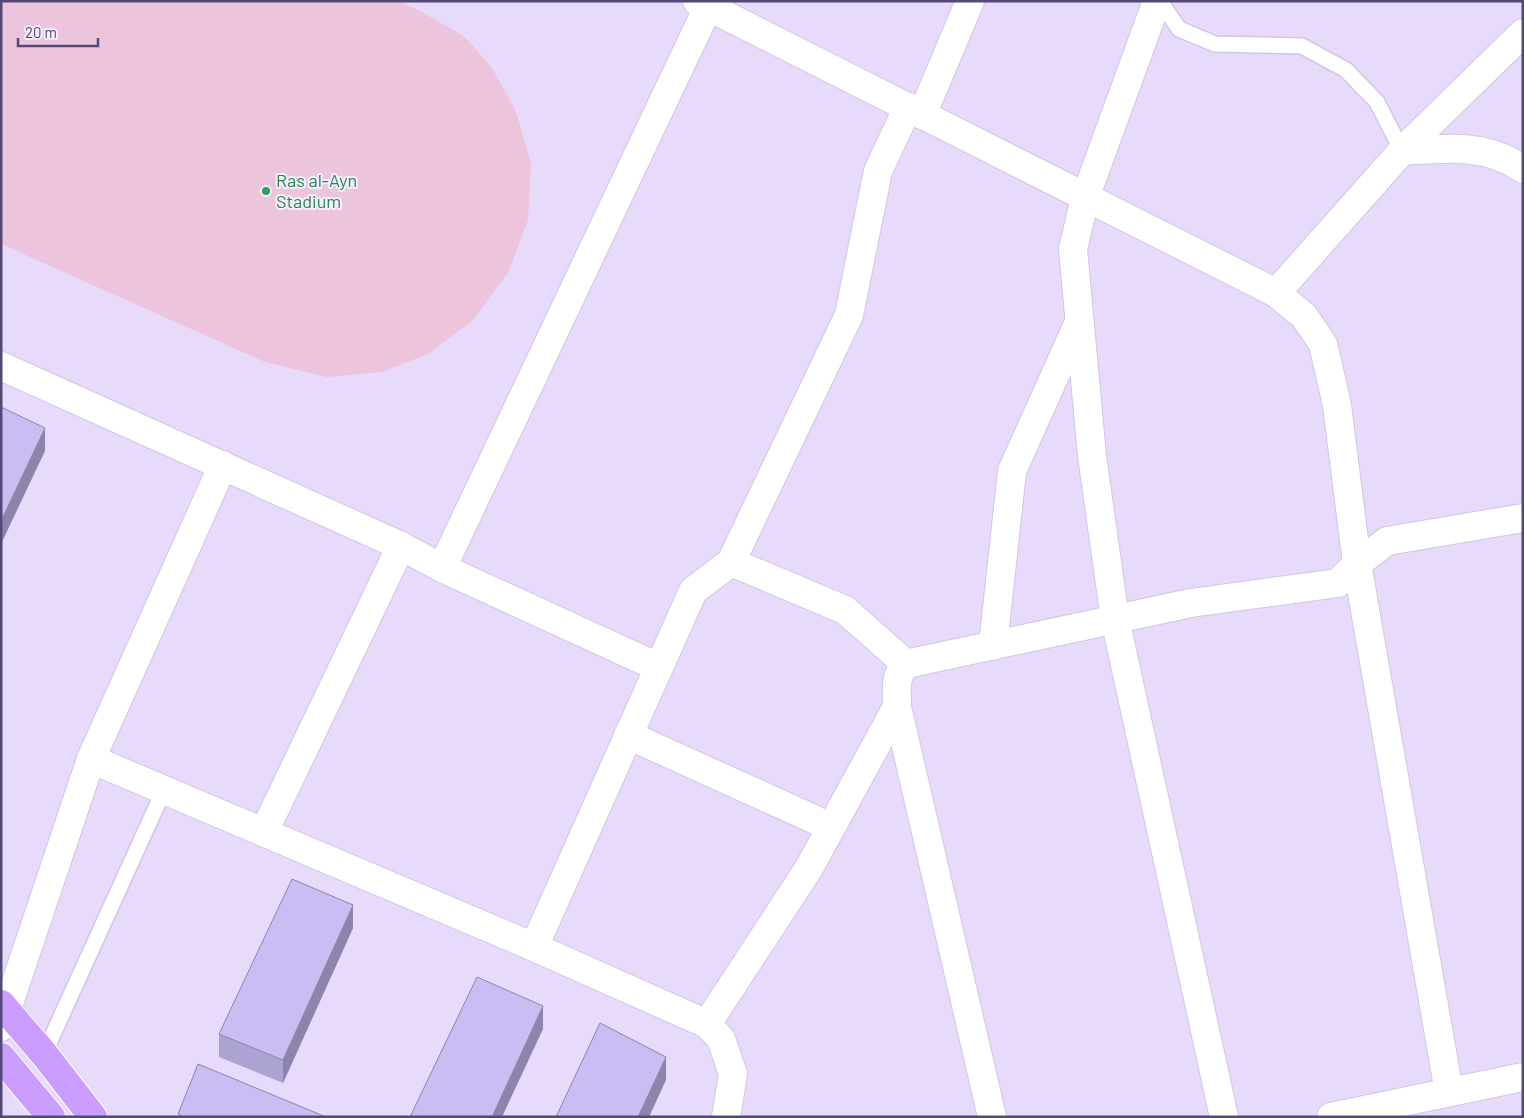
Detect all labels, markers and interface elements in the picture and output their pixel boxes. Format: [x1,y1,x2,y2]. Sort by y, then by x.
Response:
scale bar [18,15,98,47]
text: 20 m [25,23,57,41]
place label: Ras al-Ayn Stadium [276,169,357,212]
marker: Ras al-Ayn Stadium [260,185,272,197]

